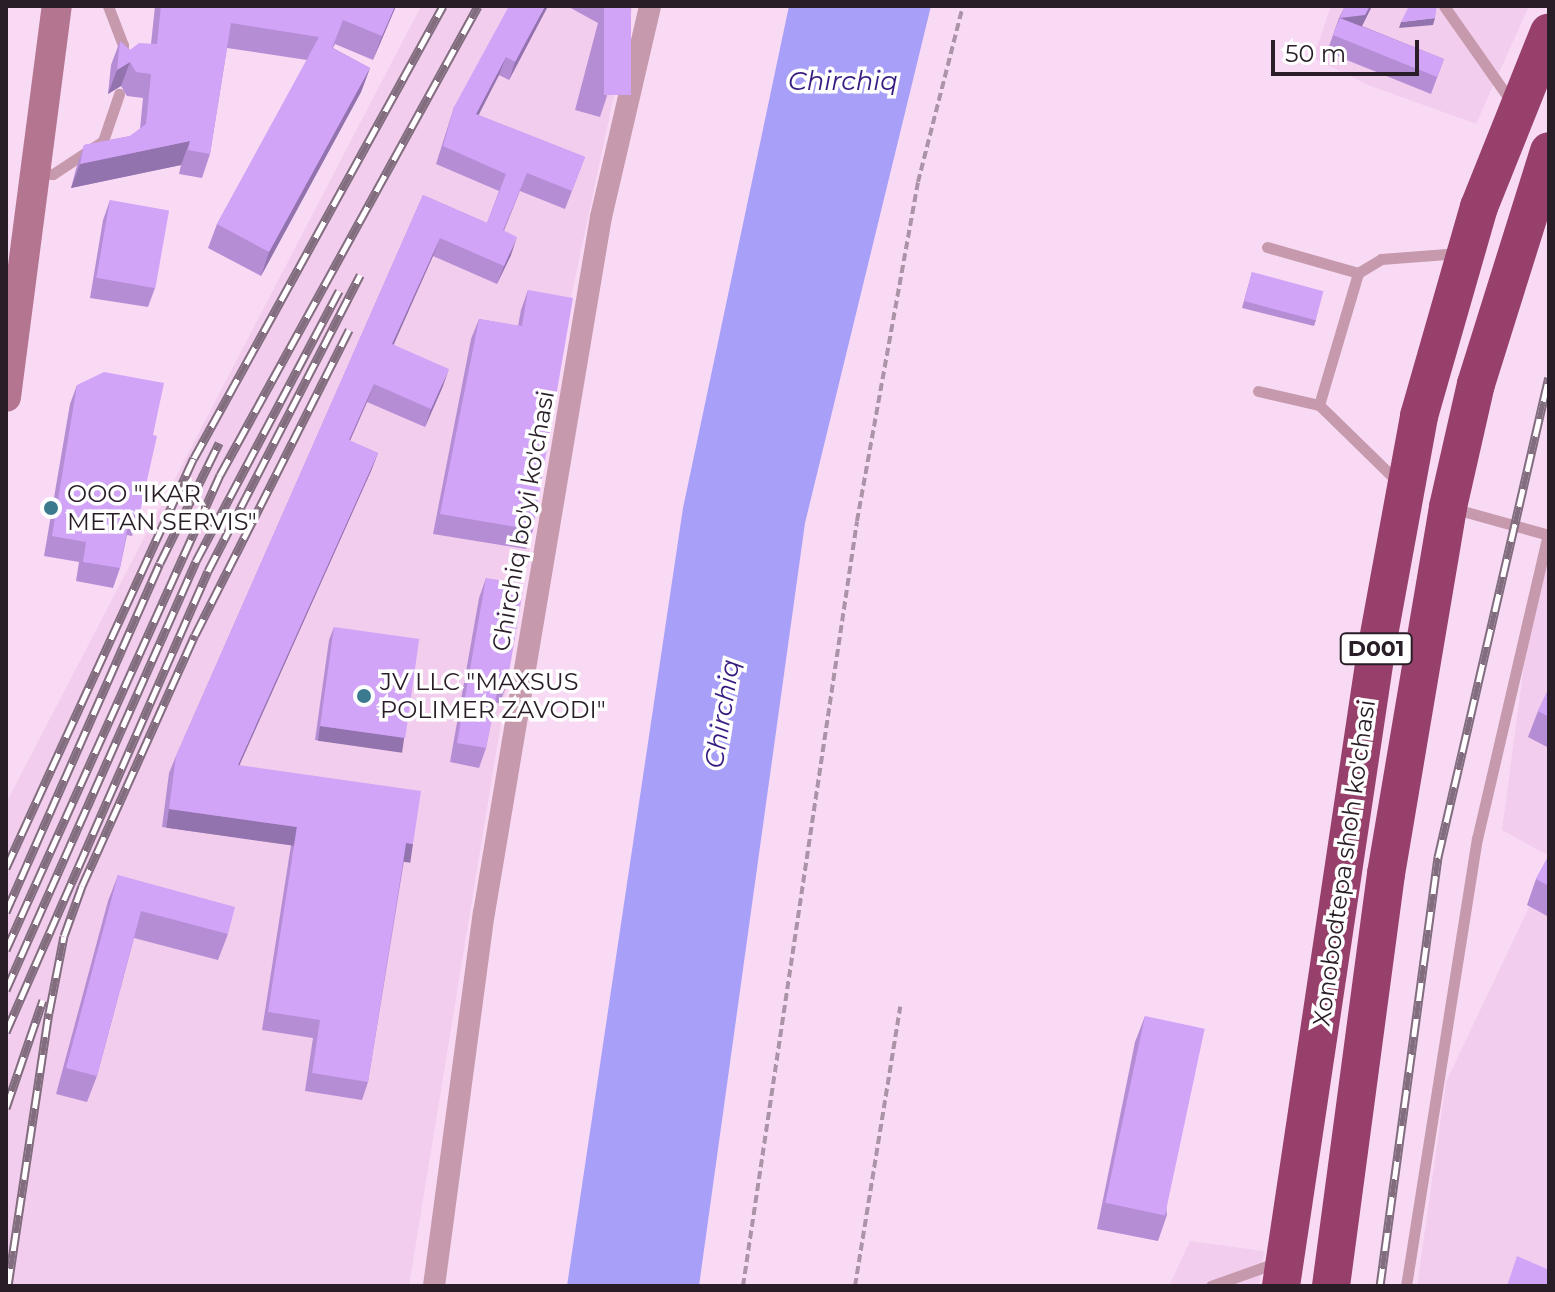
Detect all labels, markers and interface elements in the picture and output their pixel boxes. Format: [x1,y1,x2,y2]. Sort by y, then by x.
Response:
scale bar [1275,24,1423,74]
text: 50 m [1285,39,1346,68]
water label: Chirchiq [788,66,898,98]
street label: Chirchiq bo'yi ko'chasi [486,388,560,654]
place label: OOO "IKAR METAN SERVIS" [67,480,257,536]
marker: OOO "IKAR METAN SERVIS" [42,499,60,517]
road number: D001 [1338,631,1414,667]
water label: Chirchiq [699,657,747,771]
place label: JV LLC "MAXSUS POLIMER ZAVODI" [380,668,606,724]
marker: JV LLC "MAXSUS POLIMER ZAVODI" [355,687,373,705]
street label: Xonobodtepa shoh ko'chasi [1307,698,1381,1028]

